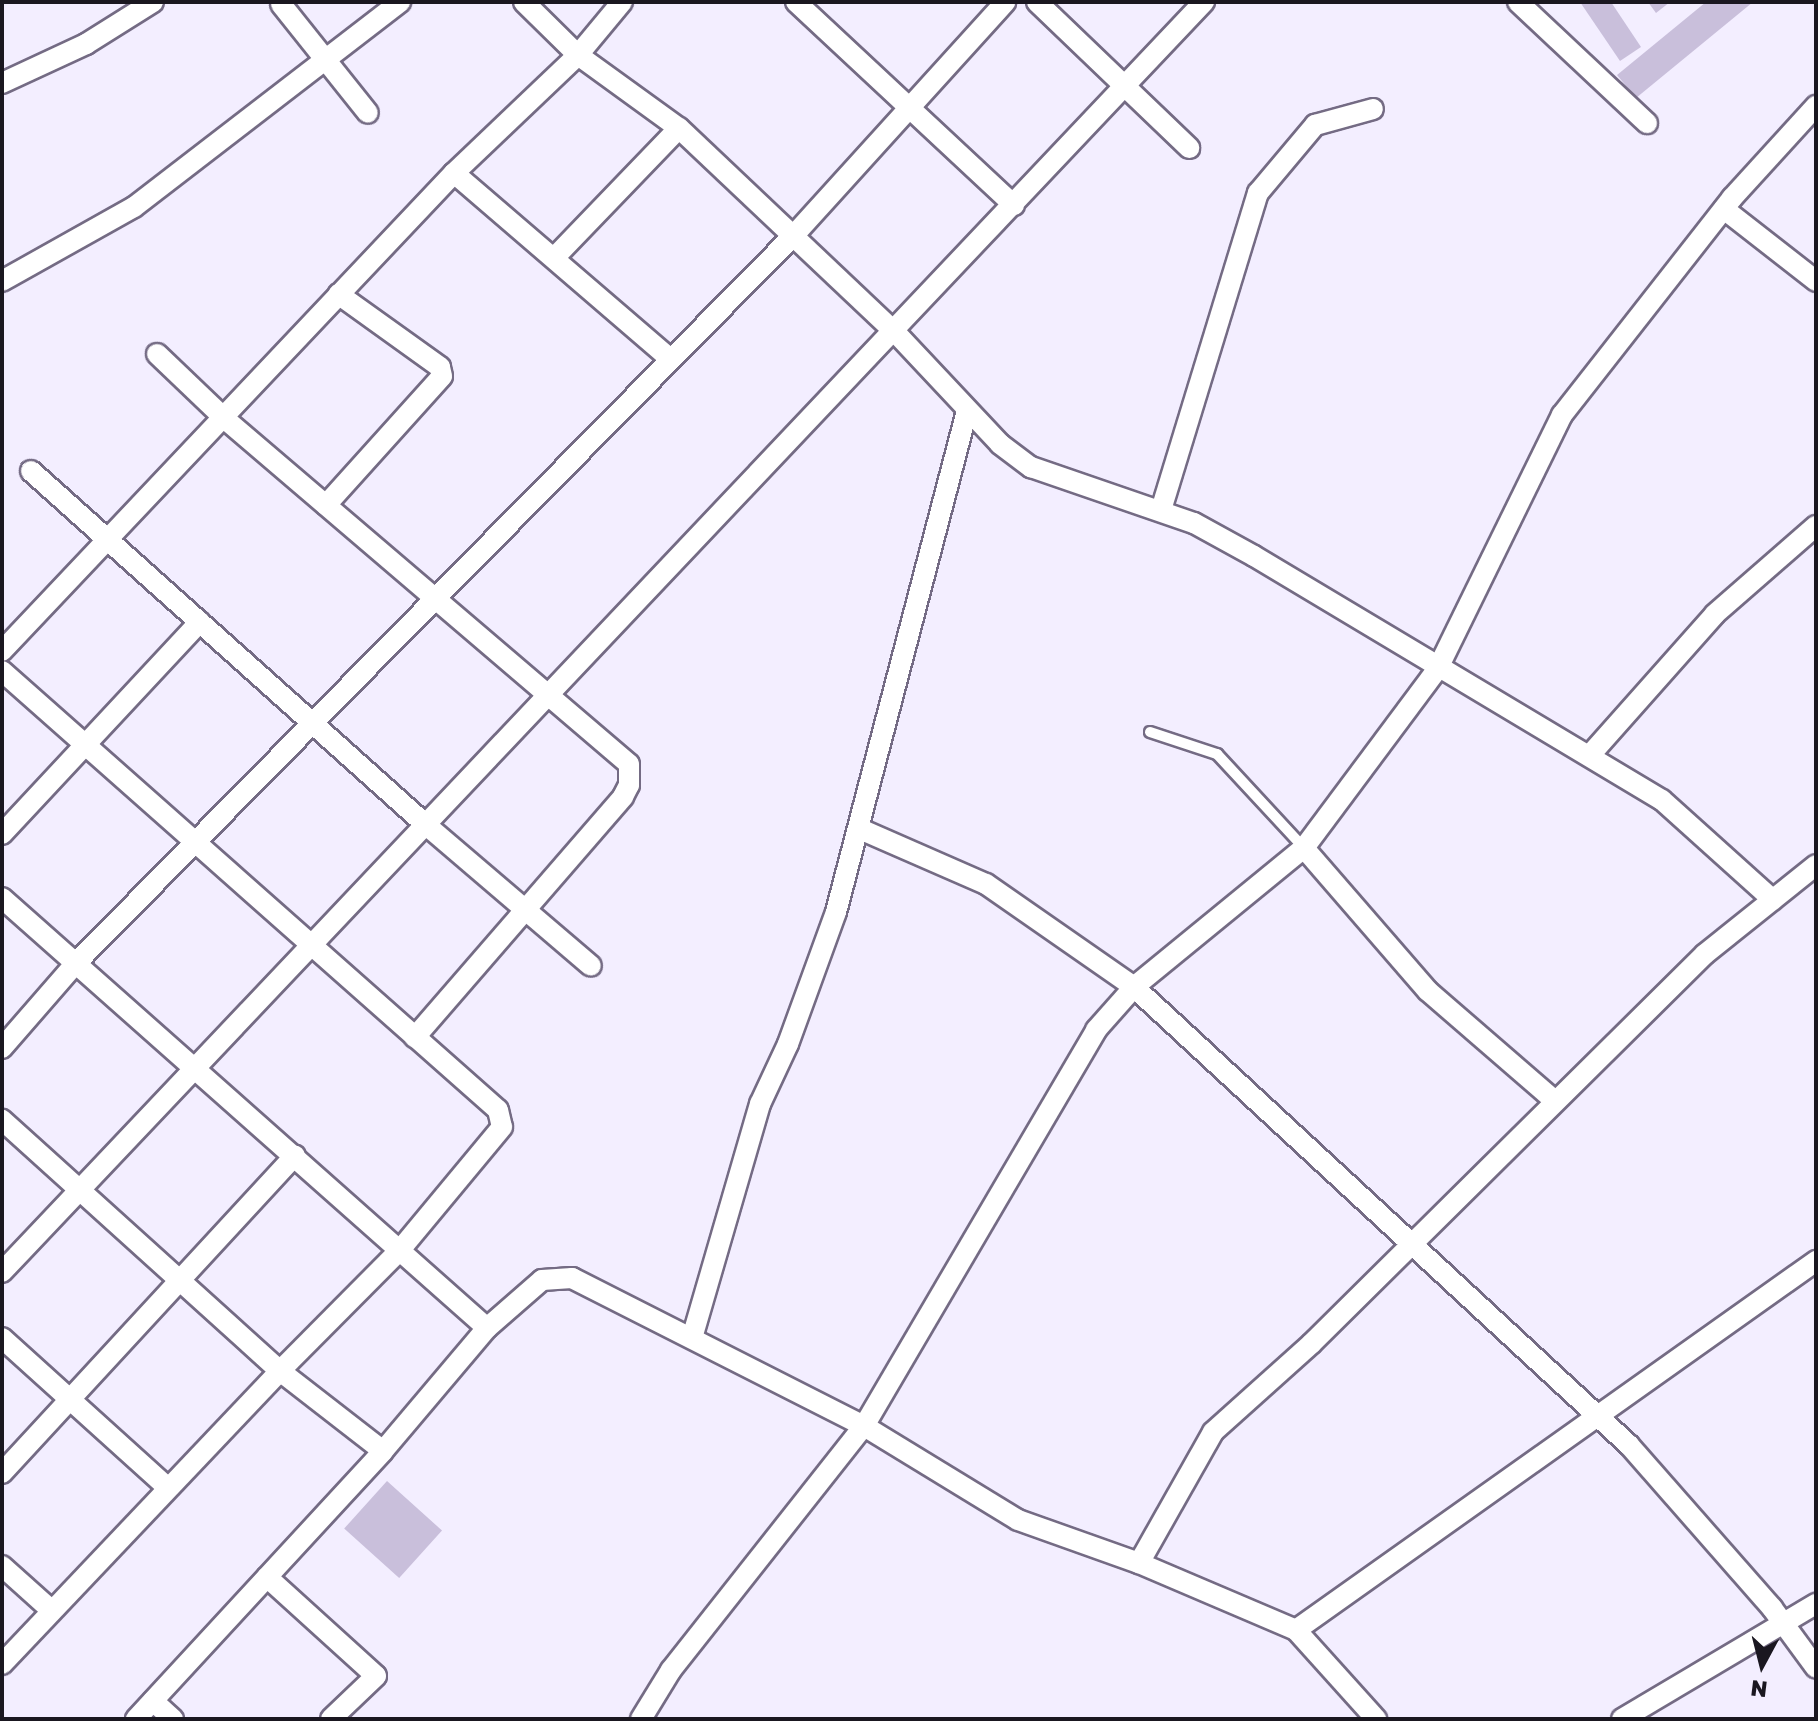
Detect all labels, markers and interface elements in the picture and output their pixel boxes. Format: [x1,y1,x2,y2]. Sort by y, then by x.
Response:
north arrow [1722,1625,1802,1705]
text: N [1749,1675,1769,1704]

